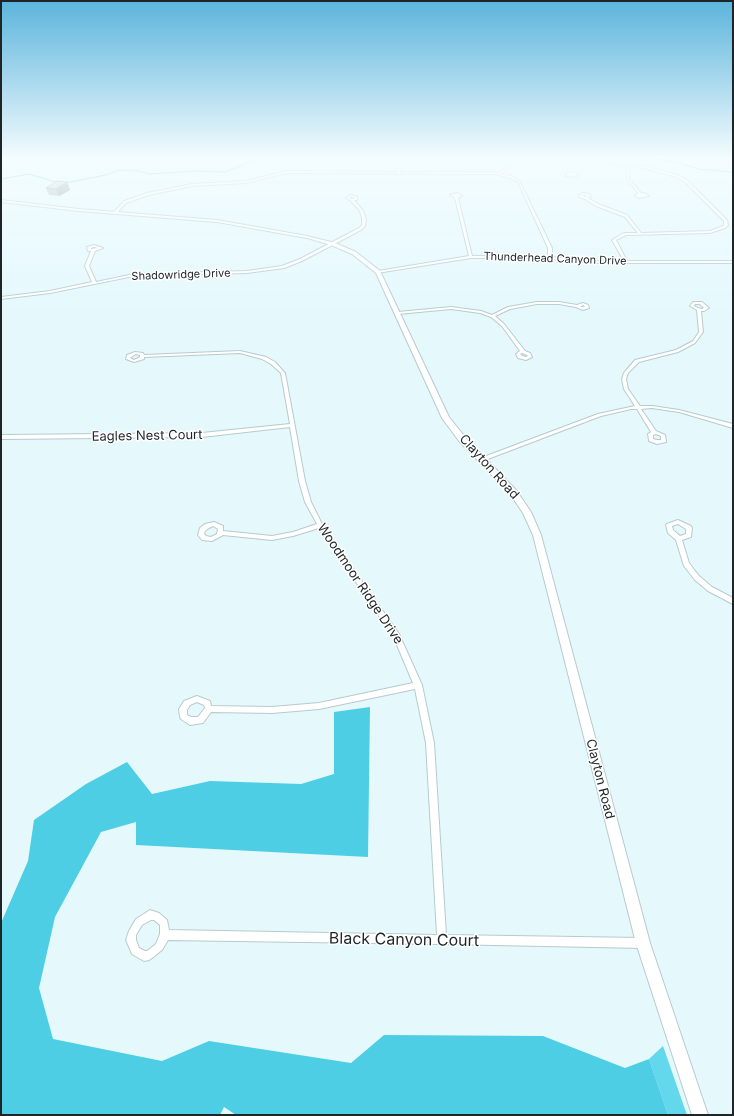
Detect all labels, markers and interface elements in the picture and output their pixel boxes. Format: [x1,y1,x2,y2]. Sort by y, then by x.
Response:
street label: Thunderhead Canyon Drive [483,250,627,268]
street label: Shadowridge Drive [131,267,231,283]
street label: Eagles Nest Court [91,427,203,445]
street label: Clayton Road [456,431,522,503]
street label: Woodmoor Ridge Drive [314,521,406,647]
street label: Clayton Road [583,737,617,821]
street label: Black Canyon Court [329,929,479,951]

